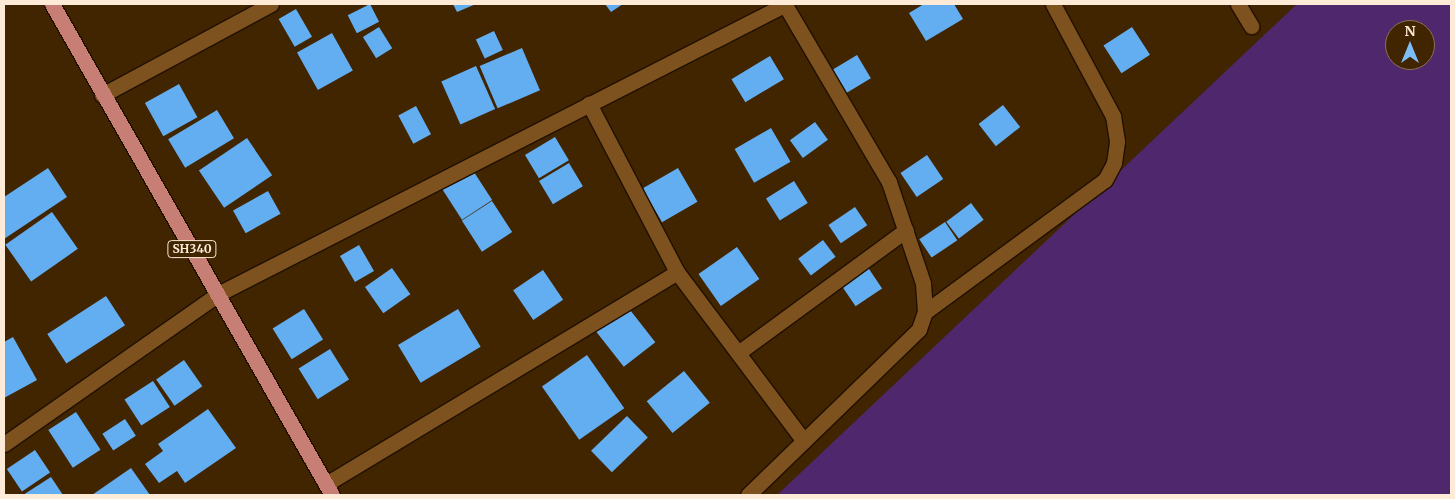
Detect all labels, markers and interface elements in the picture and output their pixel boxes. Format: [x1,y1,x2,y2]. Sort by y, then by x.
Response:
north arrow [1385,20,1435,70]
text: N [1404,22,1416,40]
road number: SH340 [167,240,217,258]

